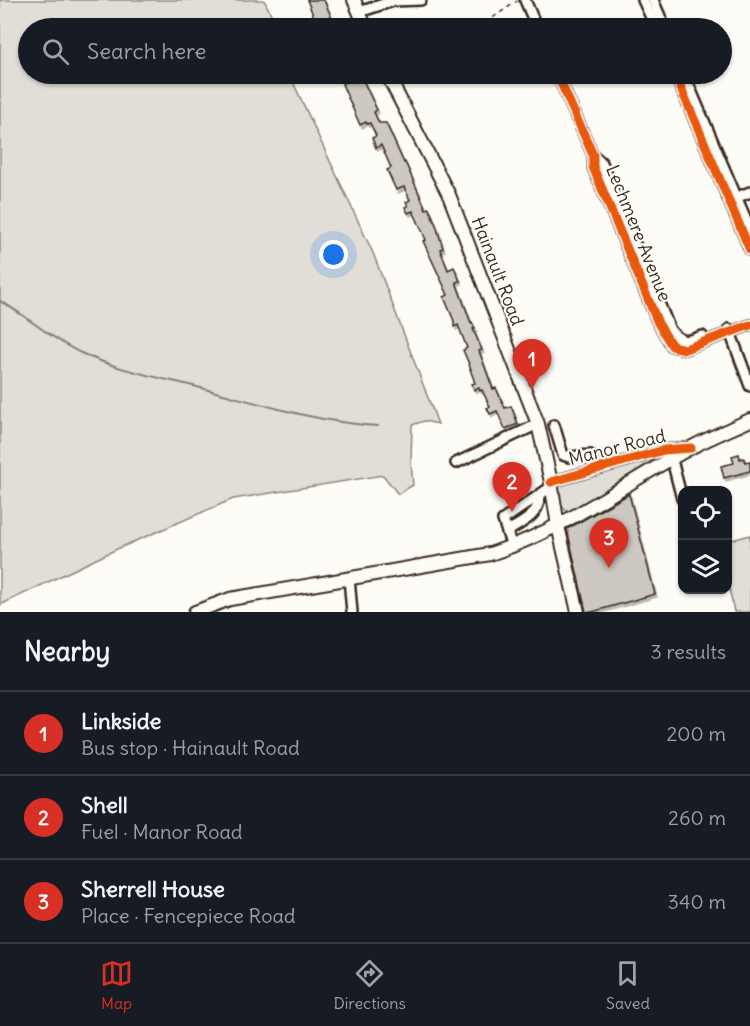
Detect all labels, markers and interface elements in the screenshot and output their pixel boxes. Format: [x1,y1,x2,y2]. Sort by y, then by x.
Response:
search box [18,18,732,84]
icon: search [39,35,72,68]
text: Search here [87,37,206,65]
street label: Lechmere Avenue [601,161,677,305]
street label: Hainault Road [467,213,529,329]
your location [319,240,348,269]
pin: 1 [512,340,552,389]
street label: Manor Road [566,424,668,470]
pin: 2 [492,462,532,512]
map controls [678,486,732,594]
button: locate [678,486,732,540]
pin: 3 [590,518,628,568]
button: layers [678,540,732,594]
text: Nearby [24,635,110,668]
text: 3 results [650,639,726,664]
text: Linkside [81,707,161,735]
text: 1 [40,721,47,746]
text: 200 m [666,721,726,746]
text: Bus stop · Hainault Road [81,735,300,760]
text: Shell [81,791,128,819]
text: 2 [38,805,49,830]
text: 260 m [668,805,726,830]
text: Fuel · Manor Road [81,819,243,844]
text: Sherrell House [81,875,225,903]
text: 3 [38,889,49,914]
text: 340 m [668,889,726,914]
text: Place · Fencepiece Road [81,903,295,928]
tab: Map [100,957,133,1013]
tab: Directions [333,957,406,1013]
tab: Saved [606,957,650,1013]

